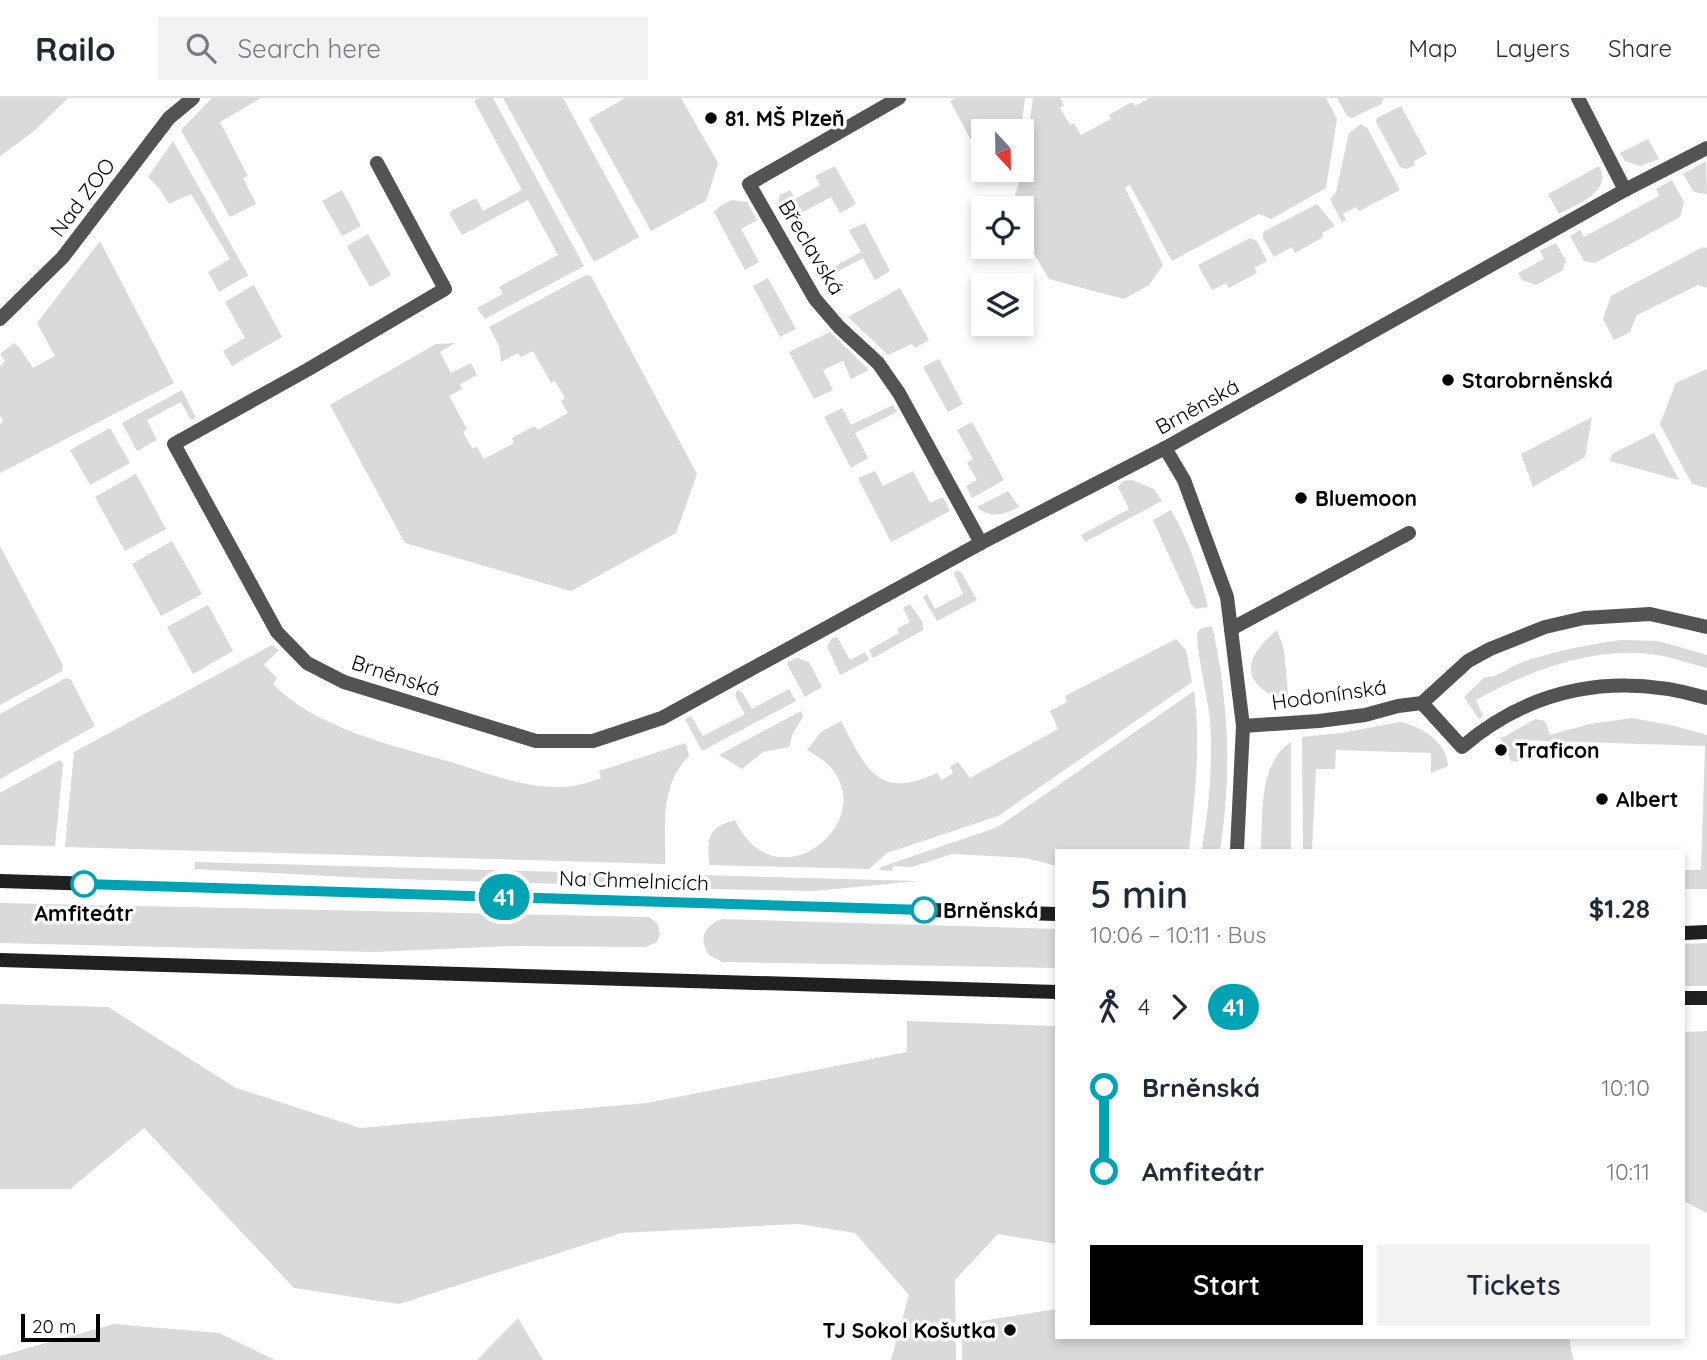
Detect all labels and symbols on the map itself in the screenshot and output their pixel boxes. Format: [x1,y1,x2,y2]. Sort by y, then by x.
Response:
place label: 81. MŠ Plzeň [725,105,845,131]
marker: 81. MŠ Plzeň [703,110,719,126]
north arrow [971,119,1034,182]
street label: Nad ZOO [44,152,120,242]
street label: Břeclavská [773,195,851,299]
place label: Starobrněnská [1462,367,1613,393]
street label: Brněnská [1151,372,1243,440]
marker: Starobrněnská [1440,372,1456,388]
place label: Bluemoon [1315,485,1417,511]
marker: Bluemoon [1293,490,1309,506]
street label: Brněnská [348,648,444,702]
street label: Hodonínská [1270,673,1388,715]
place label: Traficon [1515,737,1600,763]
marker: Traficon [1493,742,1509,758]
place label: Albert [1616,786,1678,812]
marker: Albert [1594,791,1610,807]
street label: Na Chmelnicích [559,864,709,896]
marker: Amfiteátr [71,871,97,897]
line badge: 41 [472,874,536,920]
marker: Brněnská [911,897,937,923]
place label: Brněnská [943,897,1038,923]
place label: Amfiteátr [35,900,133,926]
scale bar [21,1311,100,1343]
place label: TJ Sokol Košutka [822,1317,996,1343]
marker: TJ Sokol Košutka [1002,1322,1018,1338]

